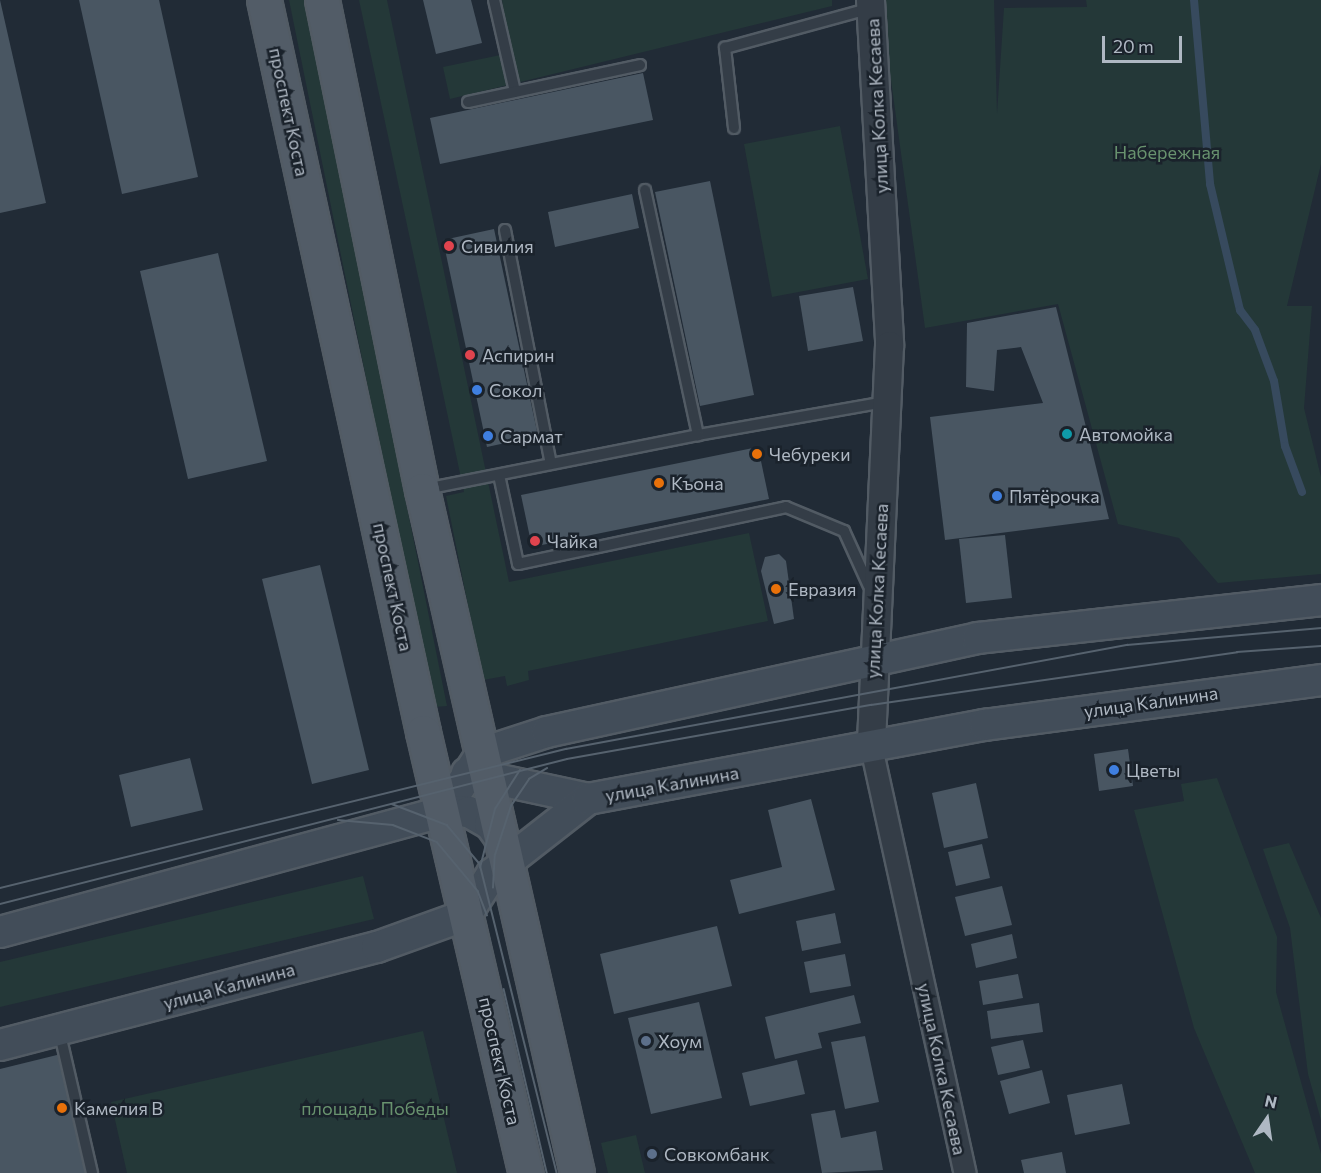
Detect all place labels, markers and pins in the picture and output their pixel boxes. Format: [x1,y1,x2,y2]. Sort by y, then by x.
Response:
place label: Сивилия [461,235,534,257]
marker: Сивилия [442,239,456,253]
place label: Аспирин [482,344,555,366]
marker: Аспирин [463,348,477,362]
place label: Сокол [489,379,542,401]
marker: Сокол [470,383,484,397]
place label: Автомойка [1079,423,1173,445]
place label: Сармат [500,425,563,447]
marker: Автомойка [1060,427,1074,441]
marker: Сармат [481,429,495,443]
place label: Чебуреки [769,443,851,465]
marker: Чебуреки [750,447,764,461]
place label: Къона [671,472,724,494]
marker: Къона [652,476,666,490]
place label: Пятёрочка [1009,485,1100,507]
marker: Пятёрочка [990,489,1004,503]
place label: Чайка [547,530,598,552]
marker: Чайка [528,534,542,548]
place label: Евразия [788,578,857,600]
marker: Евразия [769,582,783,596]
place label: Цветы [1126,759,1180,781]
marker: Цветы [1107,763,1121,777]
place label: Хоум [658,1030,702,1052]
marker: Хоум [639,1034,653,1048]
place label: Камелия В [74,1097,163,1119]
marker: Камелия В [55,1101,69,1115]
place label: Совкомбанк [664,1143,770,1165]
marker: Совкомбанк [645,1147,659,1161]

